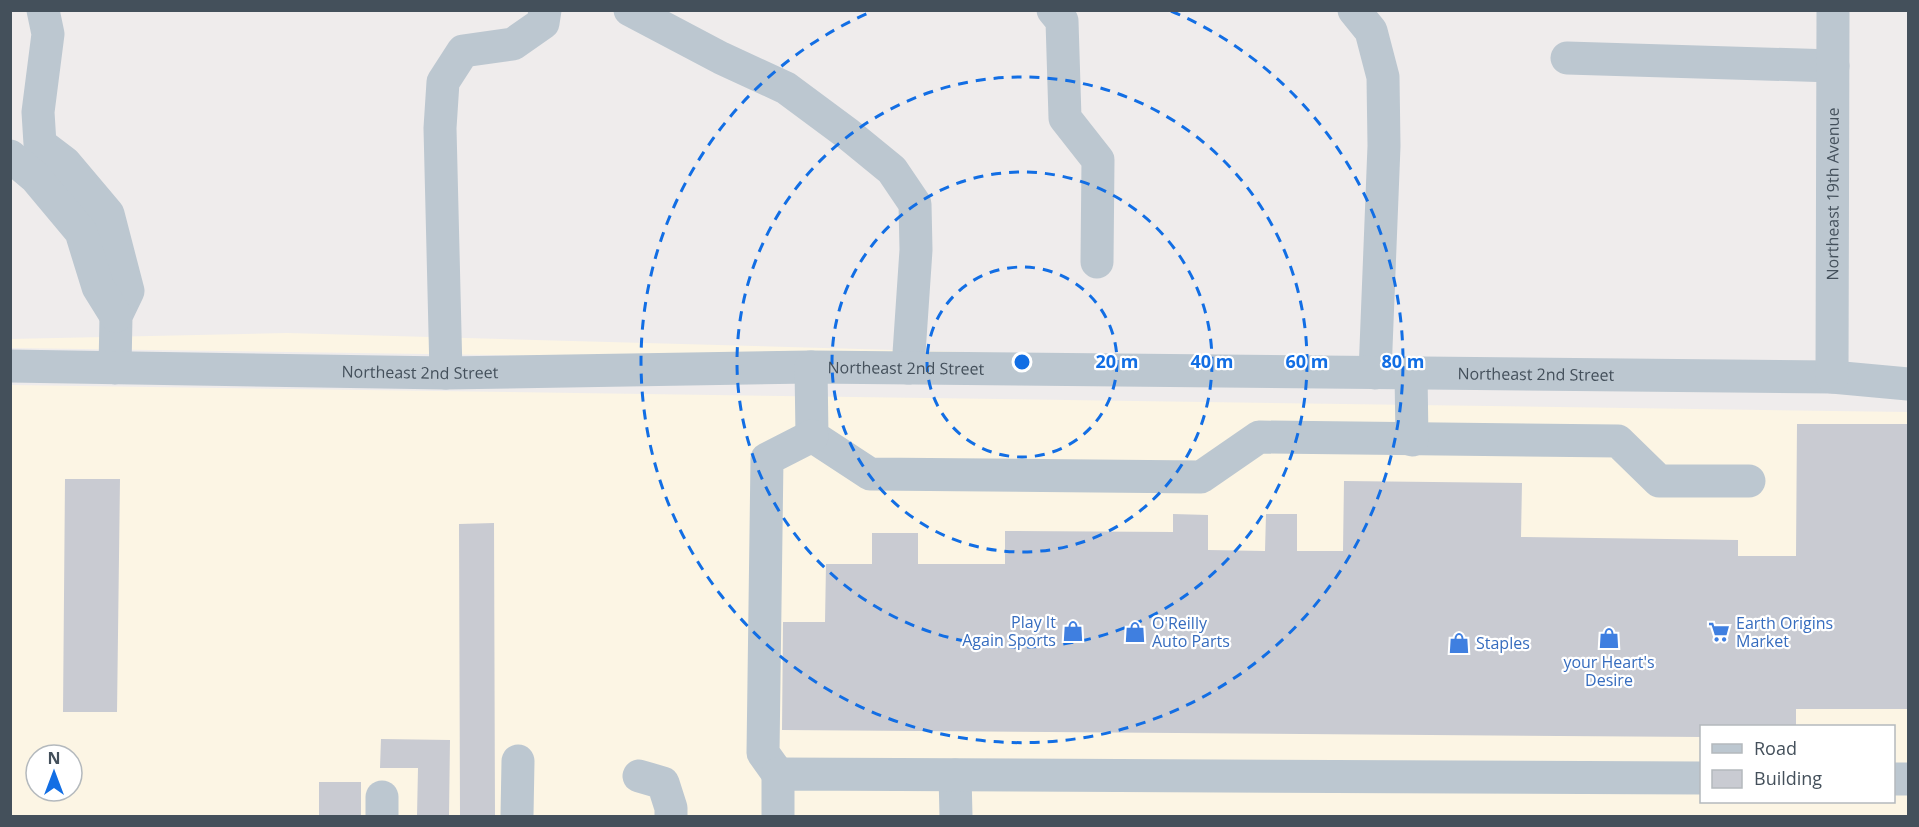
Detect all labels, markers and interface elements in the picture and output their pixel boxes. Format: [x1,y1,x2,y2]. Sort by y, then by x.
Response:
street label: Northeast 19th Avenue [1821,108,1844,280]
text: 20 m [1096,349,1138,373]
text: 40 m [1191,349,1233,373]
text: 60 m [1286,349,1328,373]
text: 80 m [1382,349,1424,373]
centre of rings [1012,352,1032,372]
street label: Northeast 2nd Street [827,356,985,380]
street label: Northeast 2nd Street [341,360,499,384]
street label: Northeast 2nd Street [1457,362,1615,386]
place label: Play It Again Sports [962,611,1056,651]
place label: O'Reilly Auto Parts [1152,612,1230,652]
place label: Earth Origins Market [1736,612,1833,652]
shop icon: Play It Again Sports [1061,619,1085,643]
shop icon: O'Reilly Auto Parts [1123,620,1147,644]
supermarket icon: Earth Origins Market [1707,620,1731,644]
shop icon: your Heart's Desire [1597,626,1621,650]
shop icon: Staples [1447,631,1471,655]
place label: Staples [1476,632,1530,654]
place label: your Heart's Desire [1563,651,1655,691]
legend [1700,725,1895,803]
text: Road [1754,736,1797,760]
north arrow [24,743,84,803]
text: N [47,747,61,769]
text: Building [1754,766,1822,790]

